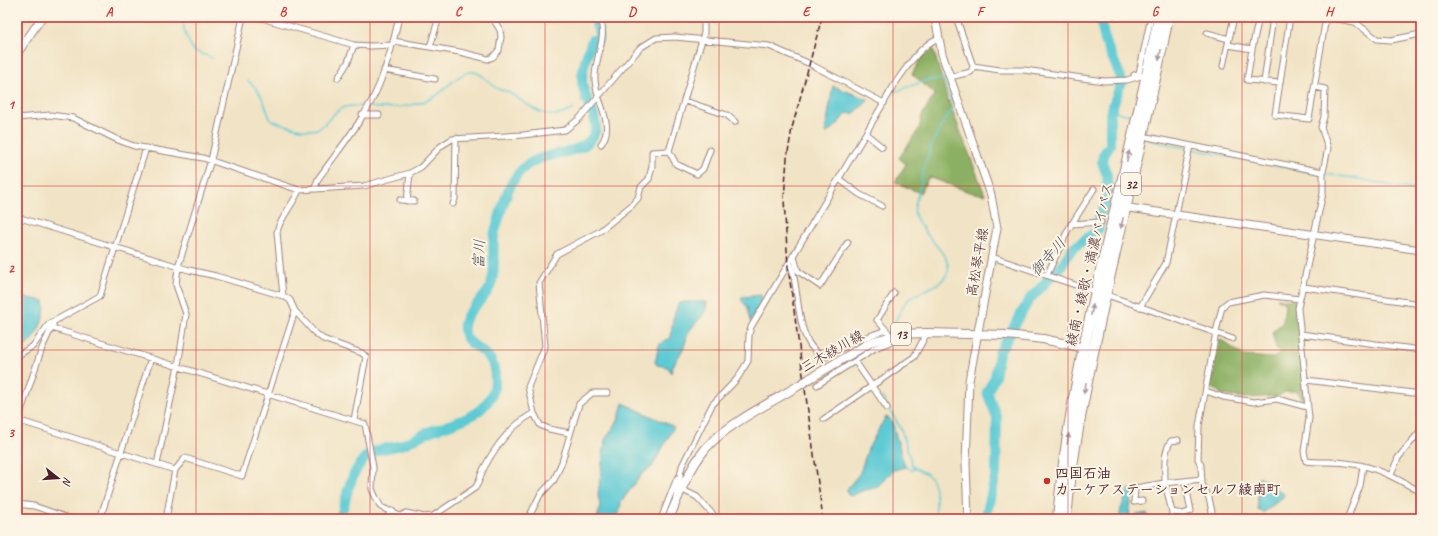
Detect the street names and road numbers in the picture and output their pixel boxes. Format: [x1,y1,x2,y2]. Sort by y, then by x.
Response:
road number: 32 [1121,173,1141,195]
street label: 綾南・綾歌・満濃バイパス [1062,180,1117,348]
street label: 高松琴平線 [963,226,992,298]
road number: 13 [891,323,911,345]
street label: 三木綾川線 [798,327,867,376]

